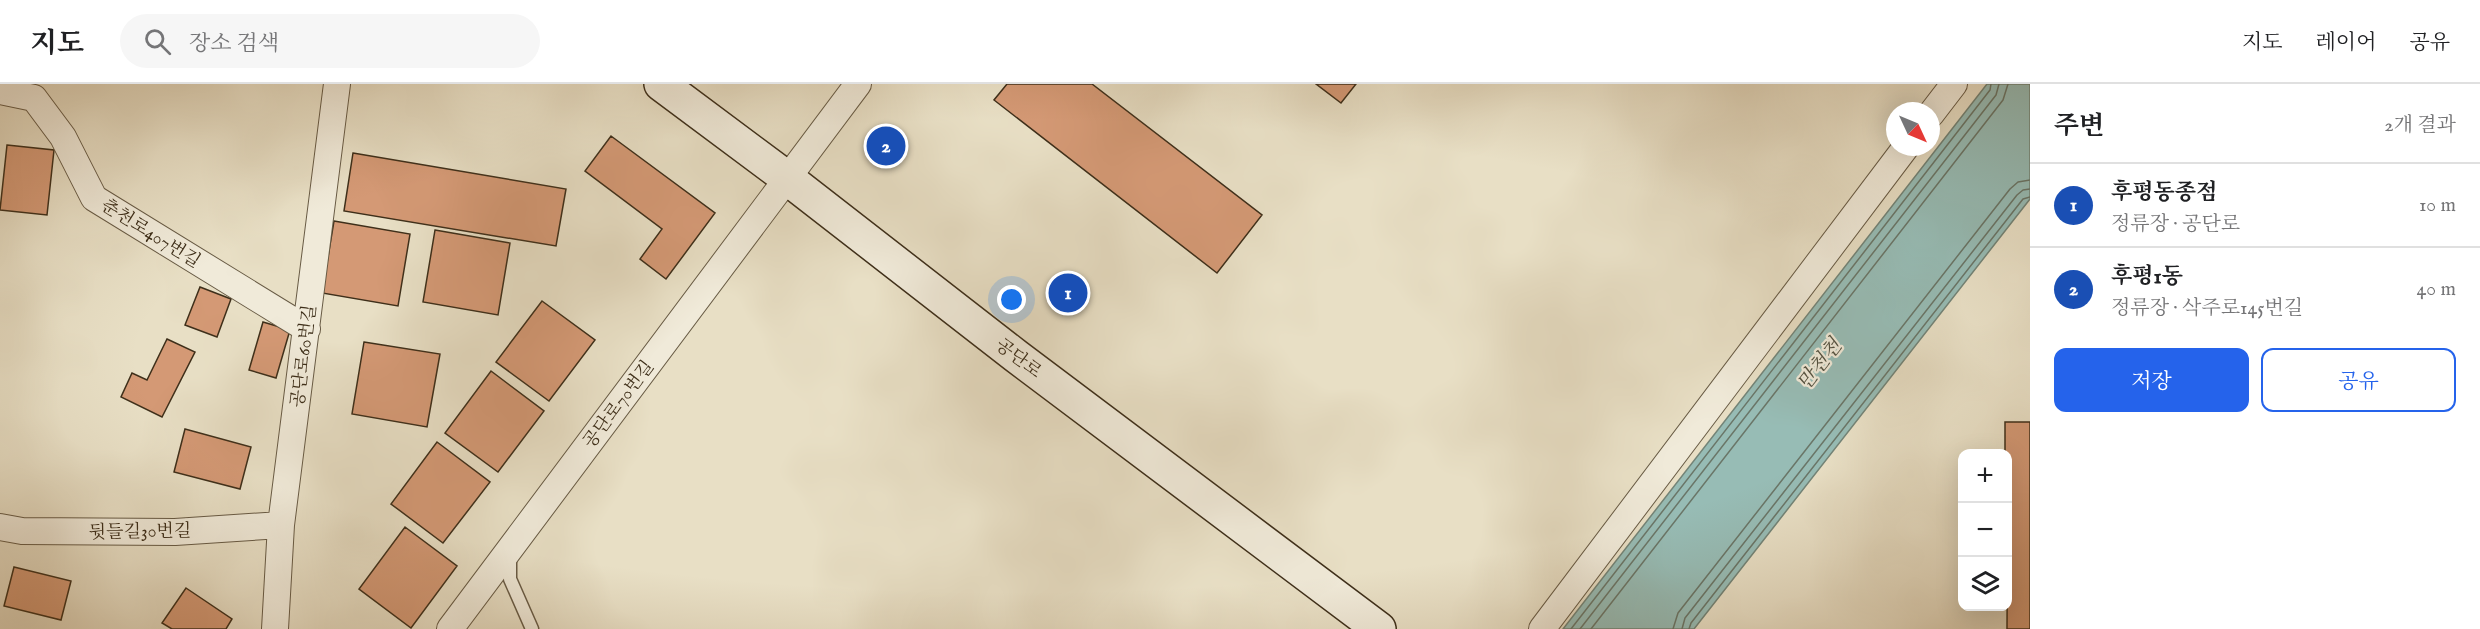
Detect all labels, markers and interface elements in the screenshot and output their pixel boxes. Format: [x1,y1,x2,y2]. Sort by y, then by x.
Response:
search box [120,14,540,68]
icon: search [141,25,174,58]
text: 지도 [30,27,84,62]
text: 장소 검색 [189,30,279,58]
text: 지도 [2242,30,2283,57]
text: 레이어 [2316,30,2376,57]
text: 공유 [2409,30,2450,57]
north arrow [1886,102,1940,156]
text: 주변 [2054,110,2104,143]
text: 2개 결과 [2384,113,2456,138]
pin: 2 [866,124,906,168]
text: 후평동종점 [2111,179,2217,207]
text: 1 [2070,193,2077,218]
text: 10 m [2419,193,2456,218]
street label: 춘천로407번길 [96,195,204,274]
text: 정류장 · 공단로 [2111,212,2240,237]
text: 후평1동 [2111,263,2183,291]
pin: 1 [1048,270,1088,316]
text: 2 [2069,277,2078,302]
text: 40 m [2417,277,2456,302]
your location [997,285,1026,314]
text: 정류장 · 삭주로145번길 [2111,296,2303,321]
street label: 공단로60번길 [287,303,322,409]
water label: 만천천 [1792,333,1849,395]
street label: 공단로 [990,334,1046,384]
button: 저장 [2054,348,2249,412]
button: 공유 [2261,348,2456,412]
street label: 공단로70번길 [579,356,660,453]
map controls [1958,449,2012,611]
button: + [1958,449,2012,503]
button: − [1958,503,2012,557]
street label: 뒷들길30번길 [89,520,191,545]
button: layers [1958,557,2012,611]

